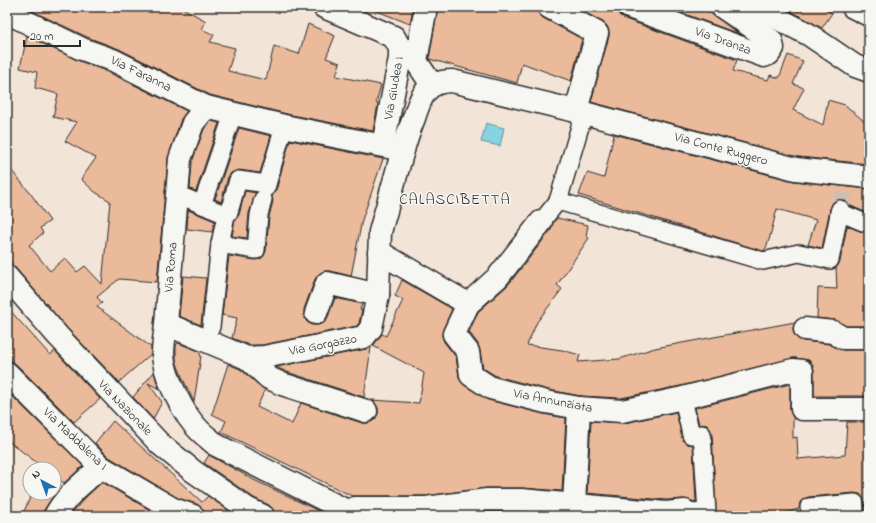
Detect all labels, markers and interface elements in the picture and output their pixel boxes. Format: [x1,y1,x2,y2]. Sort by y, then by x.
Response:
scale bar [24,22,80,48]
street label: Via Dranza [691,22,754,60]
text: 20 m [30,28,53,46]
street label: Via Faranna [106,51,175,97]
street label: Via Giudea I [379,55,409,122]
street label: Via Conte Ruggero [671,127,770,172]
district label: CALASCIBETTA [399,189,511,211]
street label: Via Roma [159,241,183,294]
street label: Via Gorgazzo [286,329,359,362]
street label: Via Nazionale [93,375,157,440]
street label: Via Annunziata [511,384,594,418]
street label: Via Maddalena I [38,402,112,475]
north arrow [22,461,62,501]
text: N [28,466,44,483]

